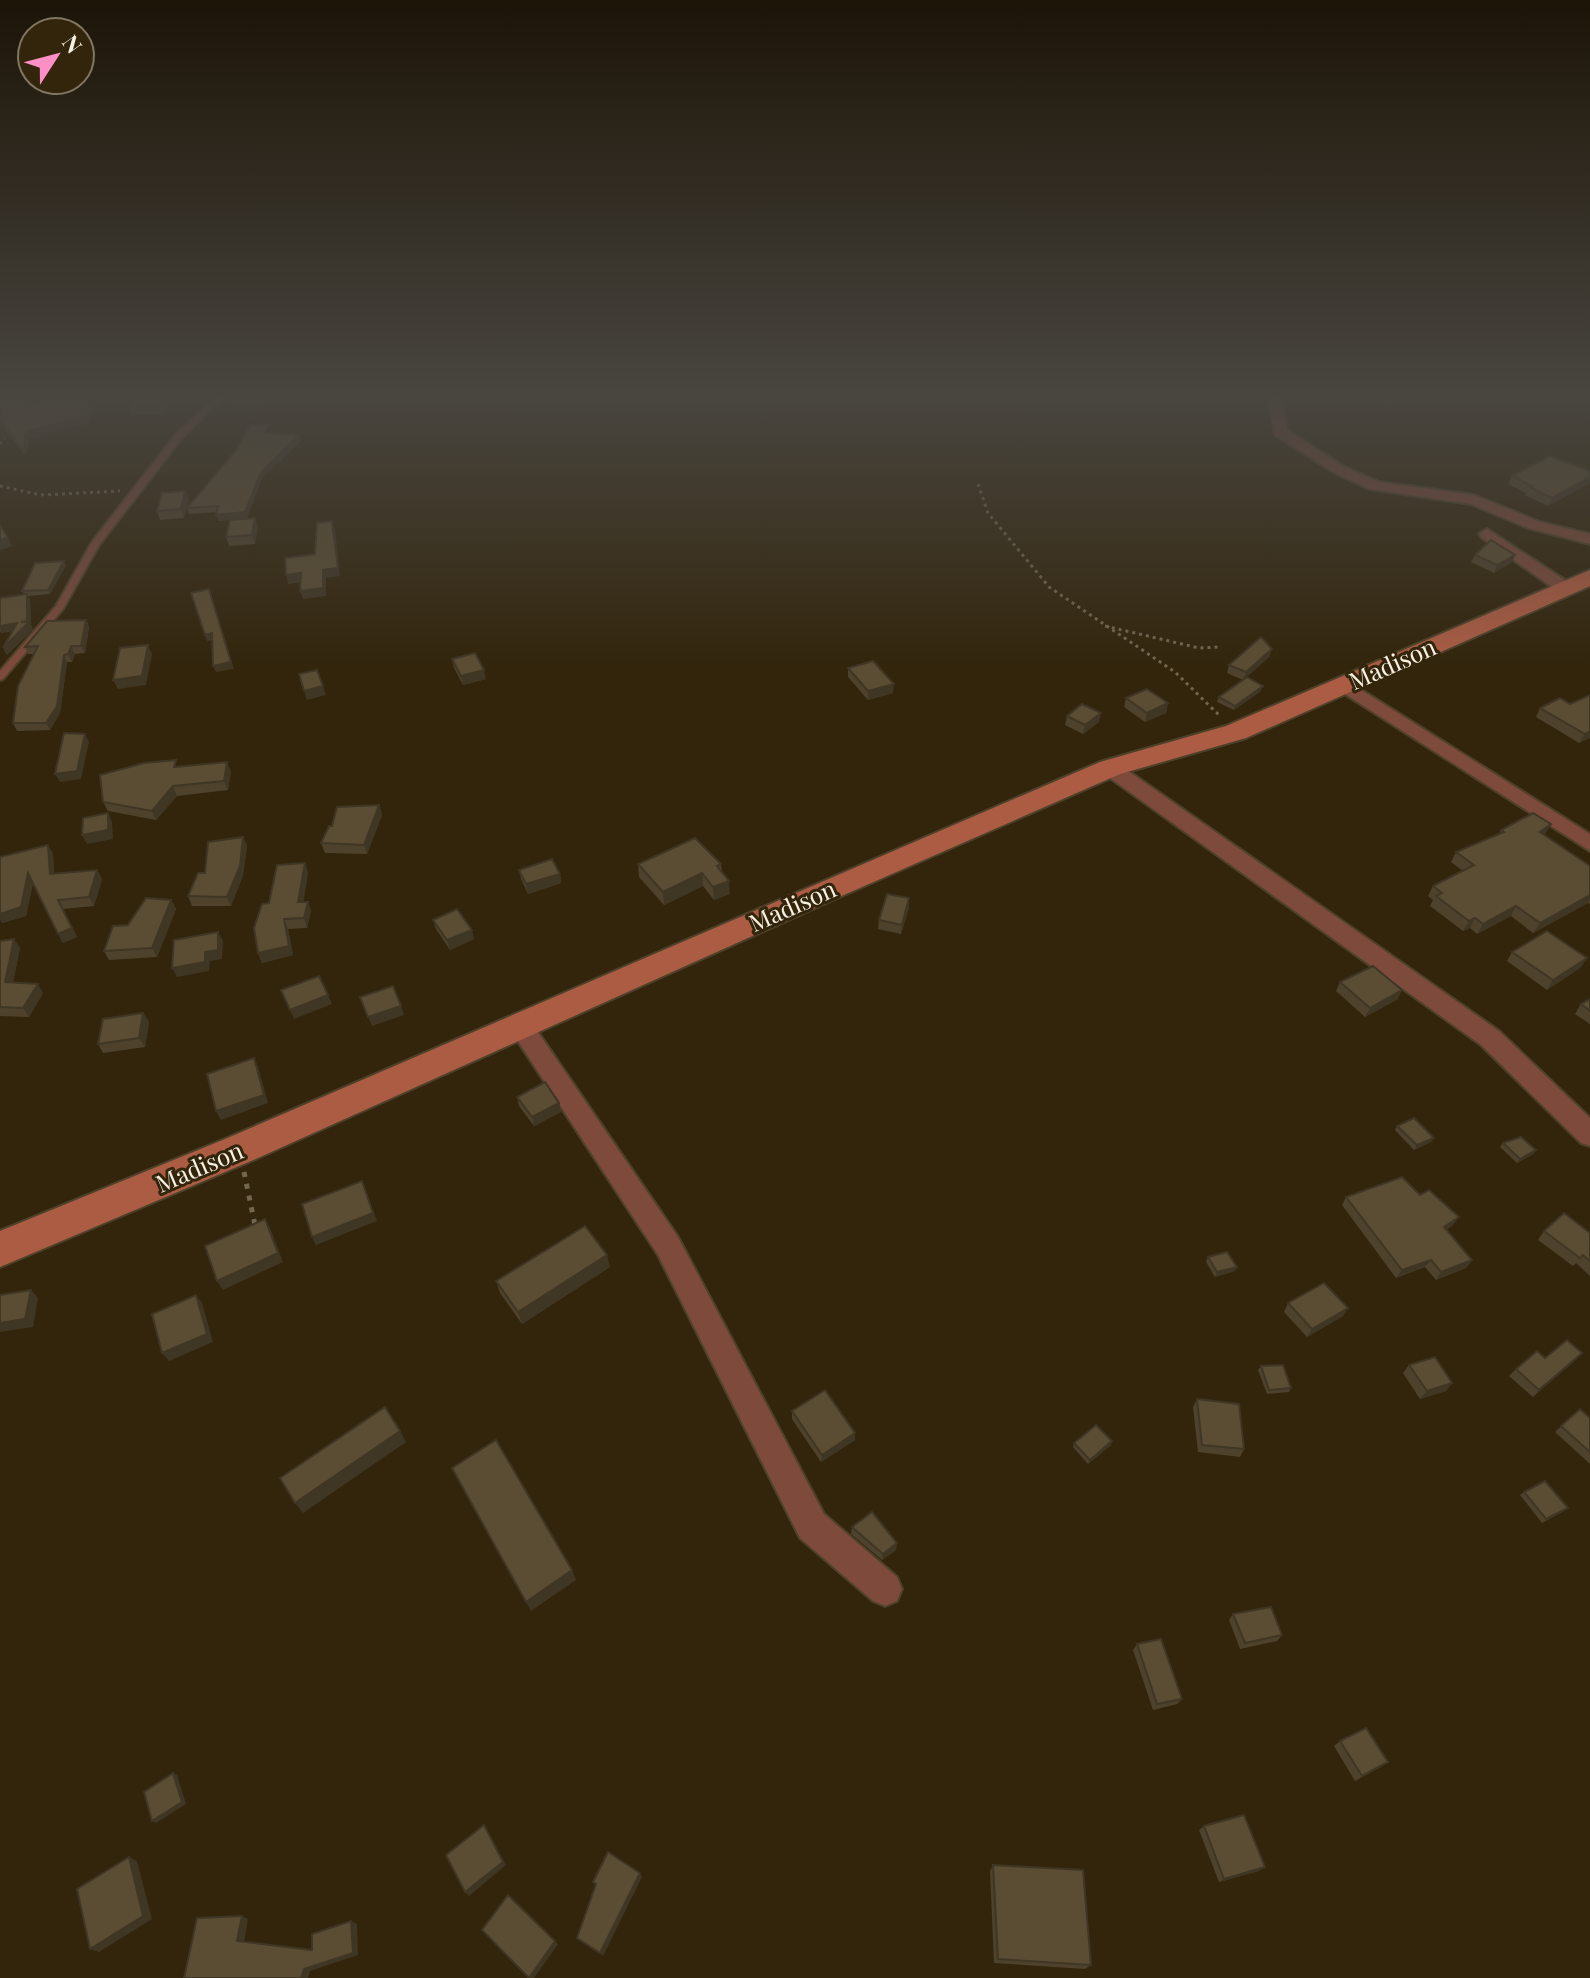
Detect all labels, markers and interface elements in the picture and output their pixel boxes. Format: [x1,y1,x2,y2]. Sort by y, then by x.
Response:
north arrow [16,16,96,96]
text: N [56,28,90,59]
street label: Madison [1344,630,1440,696]
street label: Madison [744,872,840,938]
street label: Madison [150,1133,248,1199]

